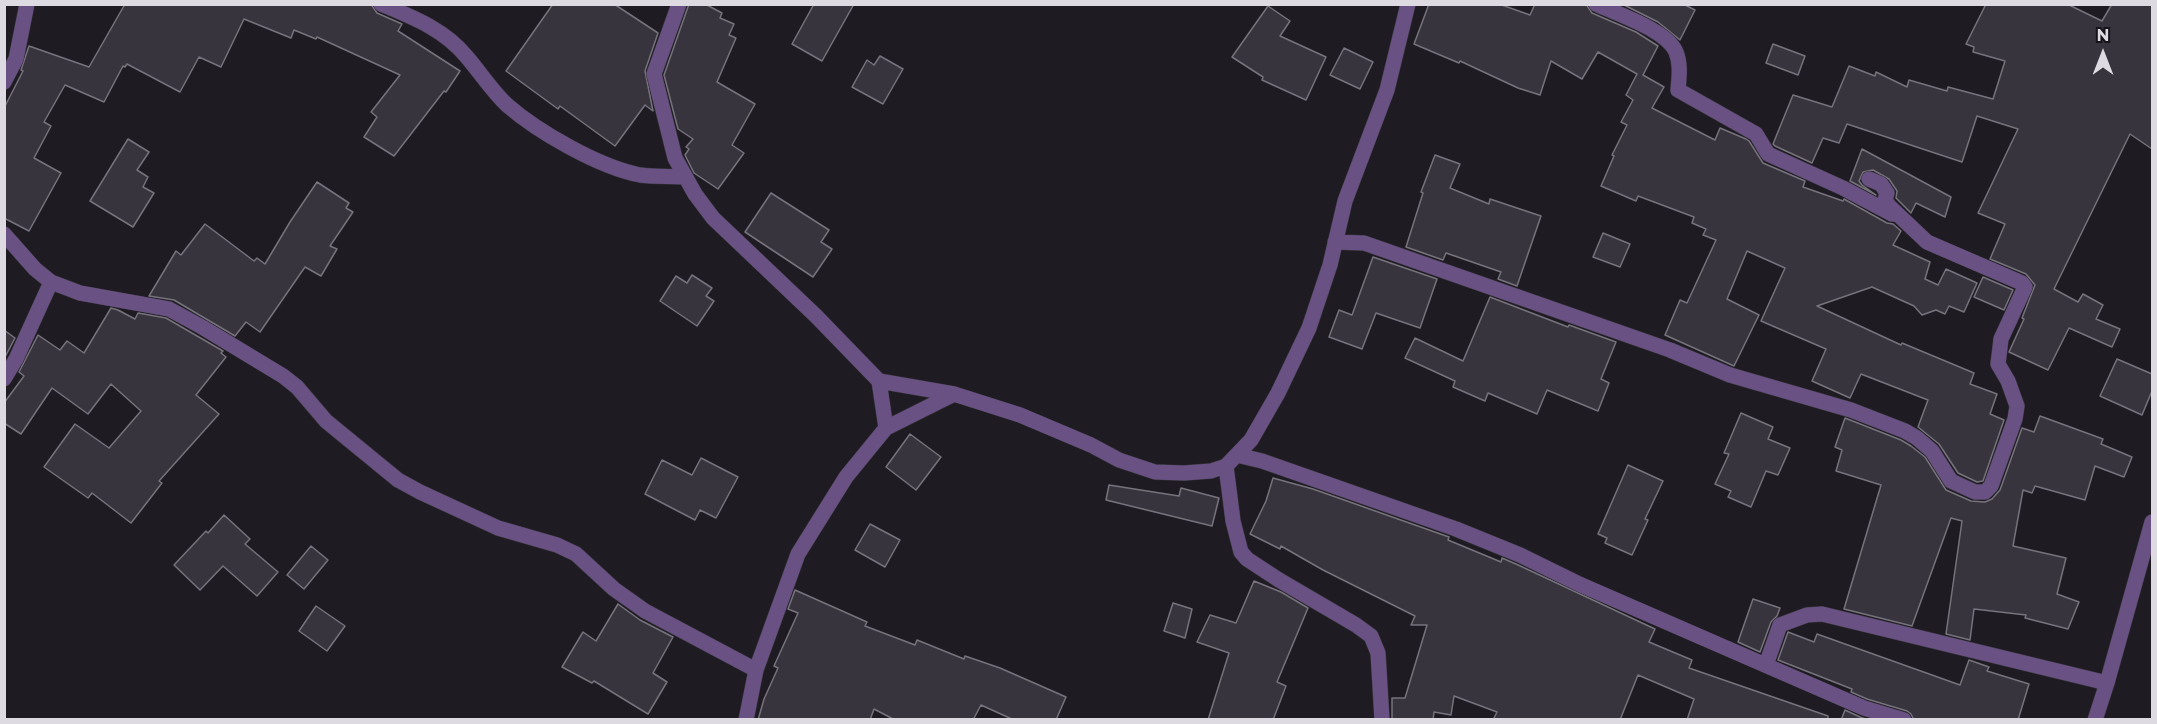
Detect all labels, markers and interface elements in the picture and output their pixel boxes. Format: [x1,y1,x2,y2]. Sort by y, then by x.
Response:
north arrow [2073,24,2133,84]
text: N [2097,26,2109,45]

